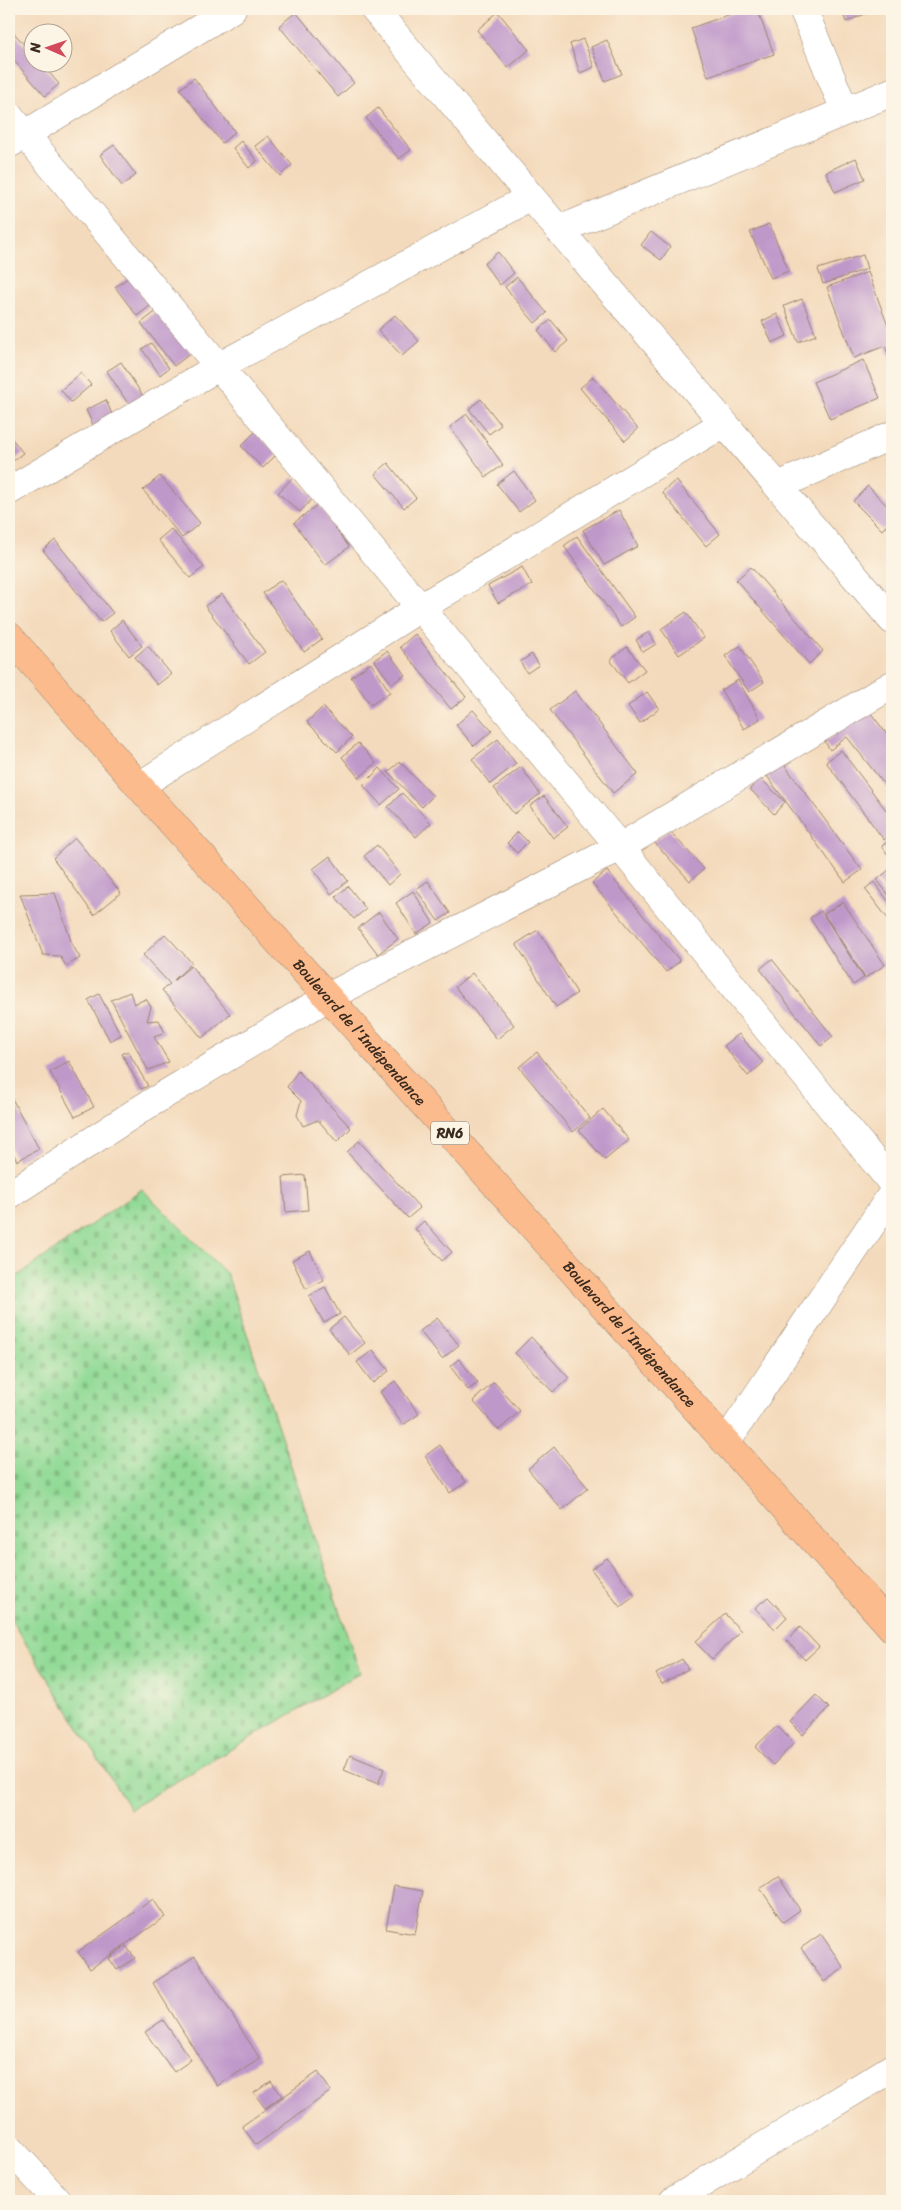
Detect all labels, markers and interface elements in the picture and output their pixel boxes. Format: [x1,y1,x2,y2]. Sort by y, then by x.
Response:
north arrow [22,22,72,72]
text: N [23,42,48,54]
street label: Boulevard de l'Indépendance [286,953,432,1112]
road number: RN6 [431,1122,469,1144]
street label: Boulevard de l'Indépendance [556,1255,702,1414]

